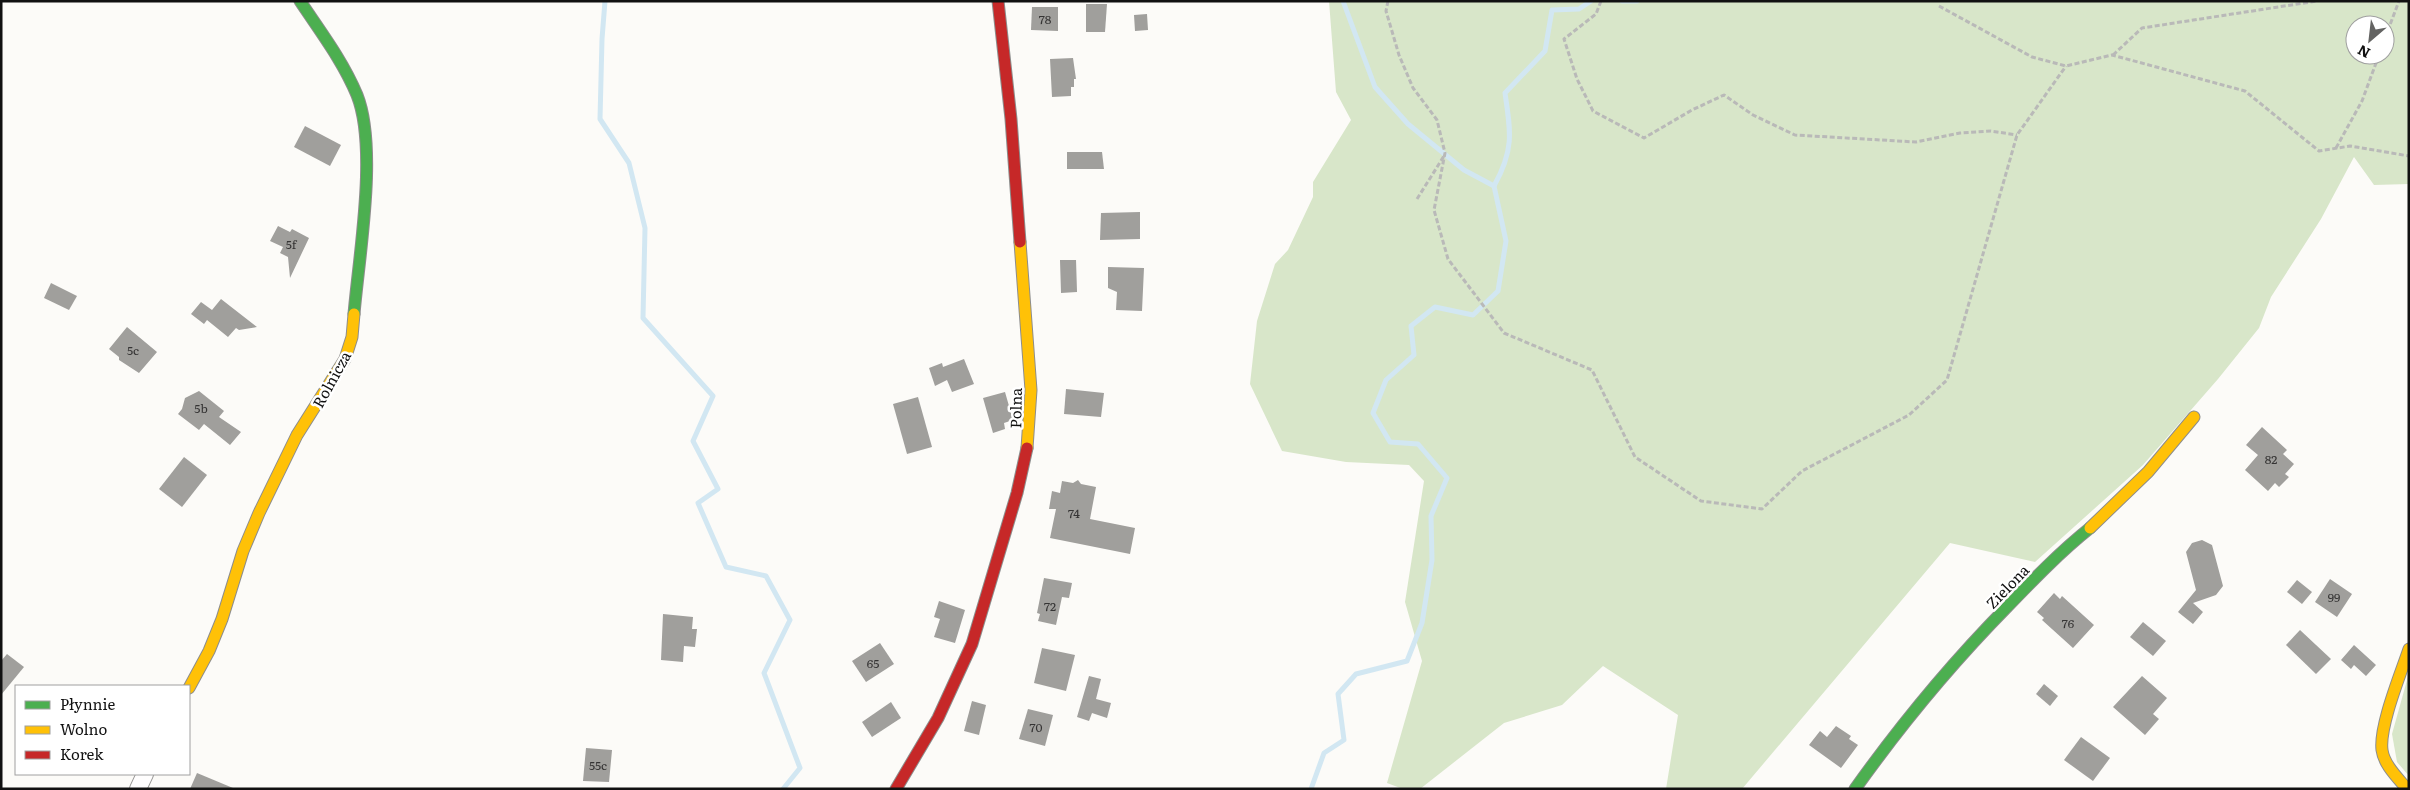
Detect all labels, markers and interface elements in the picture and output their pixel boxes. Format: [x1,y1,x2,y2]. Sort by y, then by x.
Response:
house number: 78 [1039,10,1052,28]
north arrow [2345,15,2395,65]
text: N [2353,41,2373,64]
house number: 5f [286,235,298,253]
house number: 5c [127,341,139,359]
street label: Rolnicza [306,346,356,412]
street label: Polna [1003,387,1027,428]
house number: 5b [194,399,208,417]
house number: 82 [2265,450,2277,468]
house number: 74 [1068,504,1080,522]
street label: Zielona [1980,558,2035,613]
house number: 99 [2328,588,2340,606]
house number: 72 [1044,597,1056,615]
house number: 76 [2062,614,2075,632]
house number: 65 [867,654,879,672]
legend [15,685,190,775]
text: Płynnie [60,692,115,715]
text: Wolno [60,717,107,740]
house number: 70 [1029,718,1043,736]
text: Korek [60,742,104,765]
house number: 55c [589,756,607,774]

